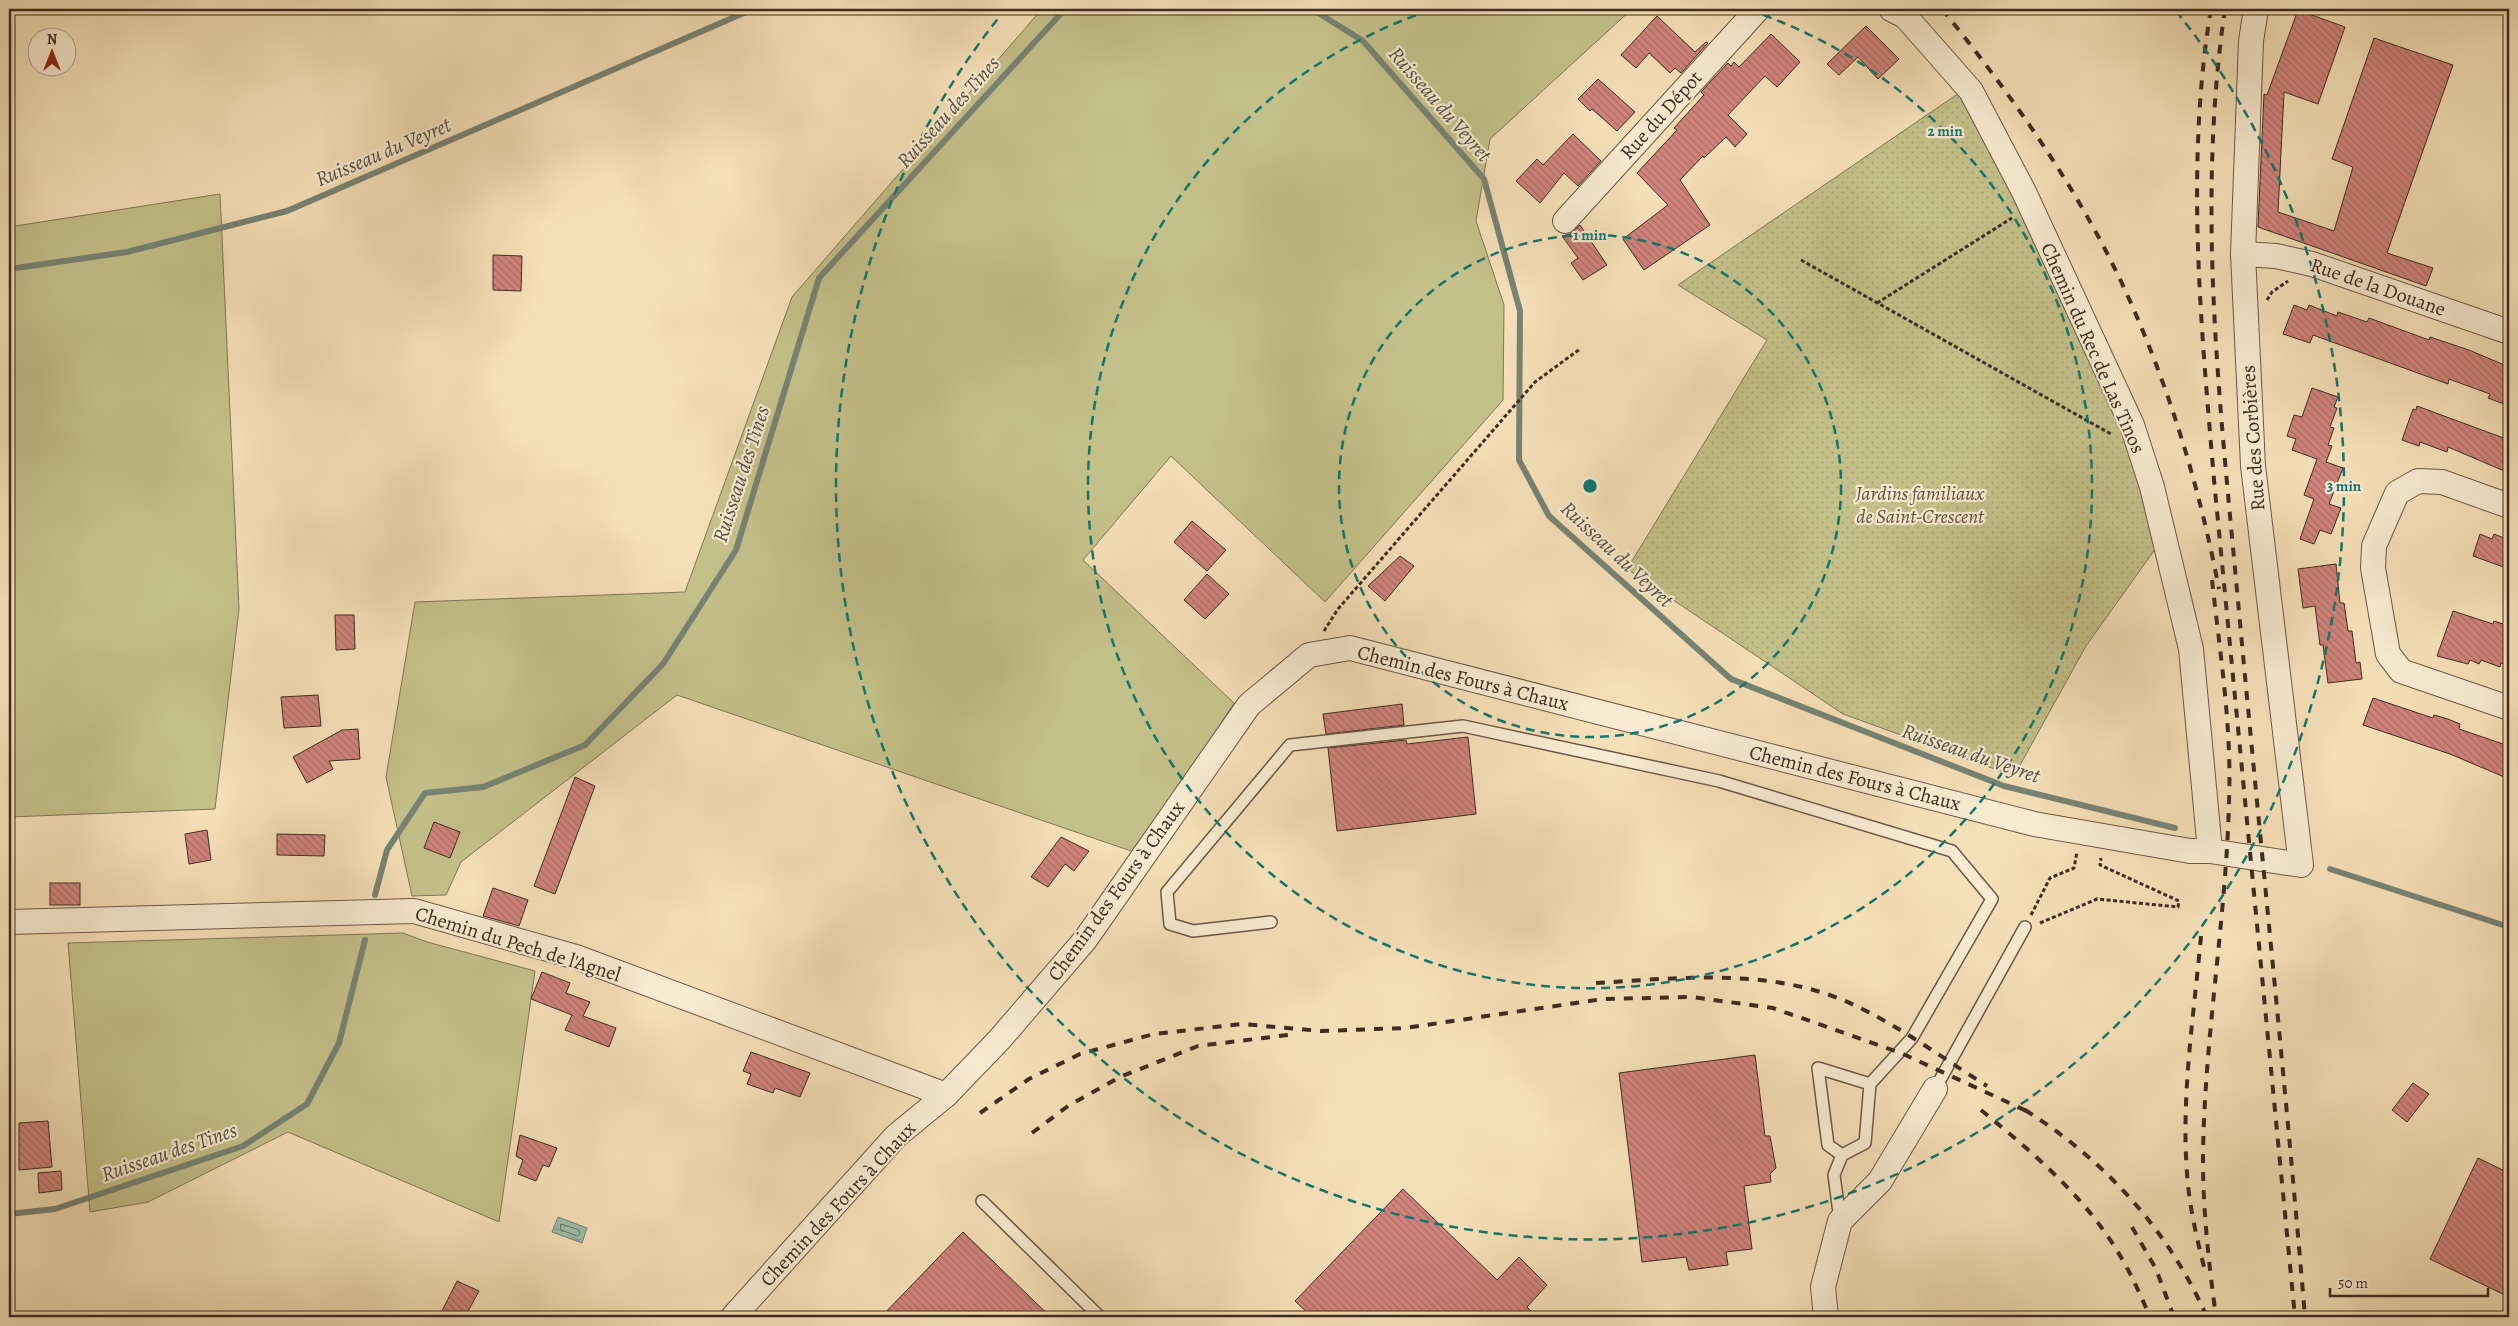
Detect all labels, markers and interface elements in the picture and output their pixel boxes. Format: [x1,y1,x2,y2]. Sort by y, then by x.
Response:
north arrow [28,28,78,78]
text: N [47,30,57,49]
water label: Ruisseau du Veyret [1382,40,1499,168]
water label: Ruisseau des Tines [890,50,1006,174]
street label: Rue du Dépot [1614,64,1708,165]
water label: Ruisseau du Veyret [311,111,456,193]
text: 2 min [1927,121,1963,141]
text: 1 min [1573,225,1607,245]
street label: Chemin du Rec de Las Tinos [2034,238,2152,458]
street label: Rue de la Douane [2307,251,2449,323]
street label: Rue des Corbières [2234,364,2272,512]
water label: Ruisseau des Tines [706,402,776,546]
text: 3 min [2327,476,2362,496]
centre of rings [1581,477,1599,495]
park label: Jardins familiaux de Saint-Crescent [1855,480,1985,530]
water label: Ruisseau du Veyret [1555,495,1680,614]
street label: Chemin des Fours à Chaux [1354,639,1572,717]
water label: Ruisseau du Veyret [1898,716,2045,790]
street label: Chemin des Fours à Chaux [1746,739,1964,817]
street label: Chemin des Fours à Chaux [1041,795,1191,987]
street label: Chemin du Pech de l'Agnel [412,900,624,988]
street label: Chemin des Fours à Chaux [754,1115,922,1293]
water label: Ruisseau des Tines [97,1116,241,1188]
scale bar [2330,1266,2488,1298]
text: 50 m [2338,1273,2368,1293]

